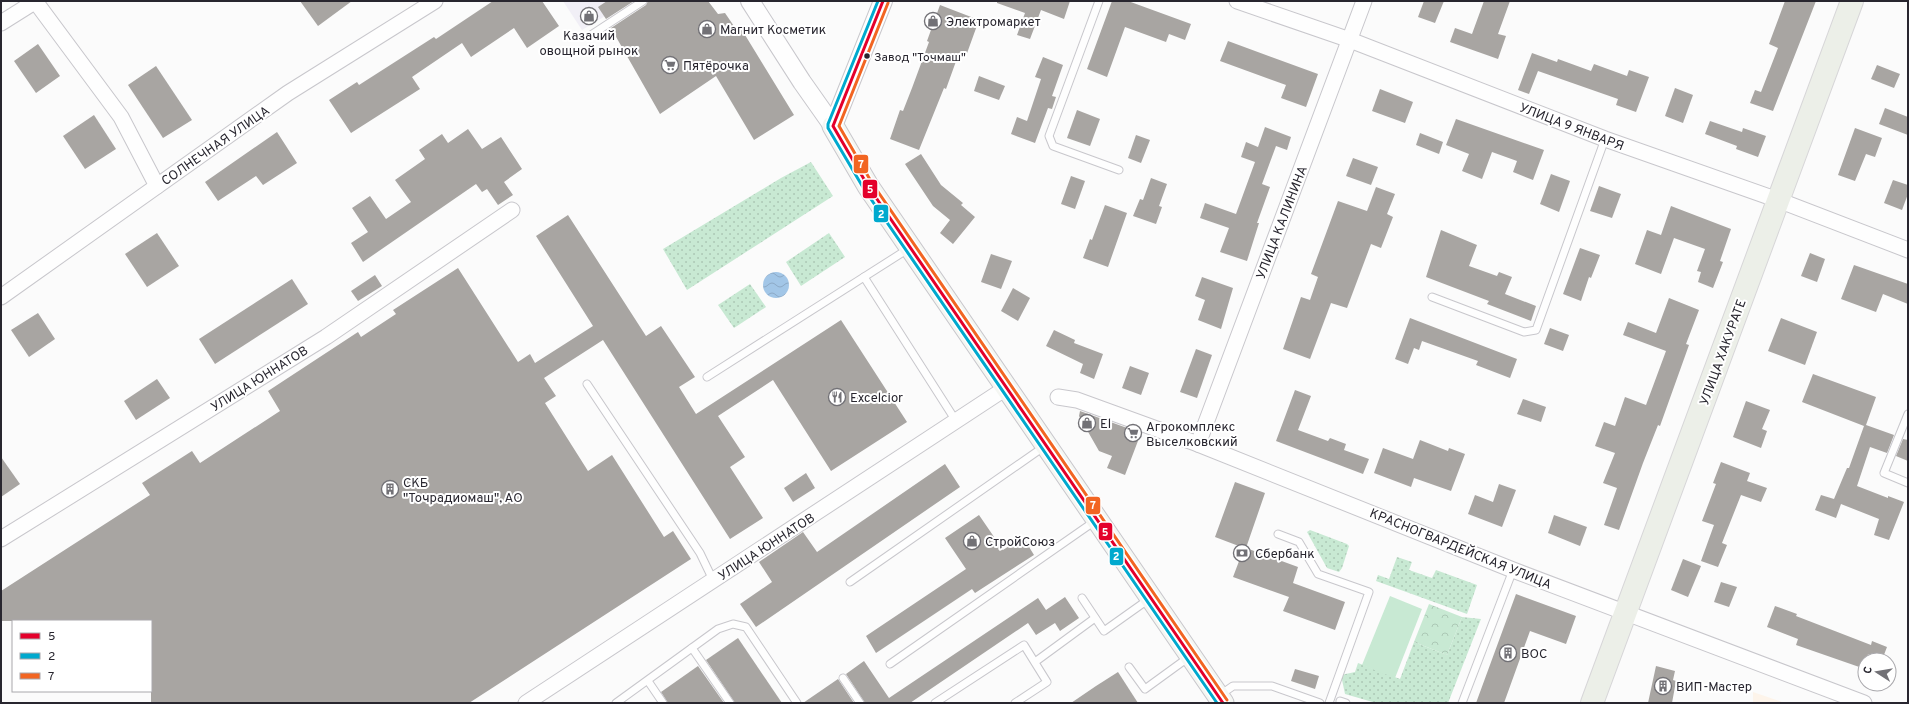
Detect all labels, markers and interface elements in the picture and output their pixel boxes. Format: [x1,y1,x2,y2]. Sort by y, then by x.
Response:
shop icon: Казачий овощной рынок [579,6,599,26]
shop icon: Электромаркет [923,11,943,31]
place label: Электромаркет [946,15,1041,31]
shop icon: Магнит Косметик [697,19,717,39]
place label: Магнит Косметик [720,23,826,39]
place label: Казачий овощной рынок [539,29,639,60]
place label: Завод "Точмаш" [874,50,966,66]
marker: Завод "Точмаш" [862,51,872,61]
supermarket icon: Пятёрочка [660,55,680,75]
place label: Пятёрочка [683,59,749,75]
street label: УЛИЦА 9 ЯНВАРЯ [1517,101,1626,155]
street label: СОЛНЕЧНАЯ УЛИЦА [159,103,273,190]
line badge: 7 [853,154,869,174]
text: 7 [858,158,864,172]
street label: УЛИЦА КАЛИНИНА [1254,164,1312,282]
line badge: 5 [862,179,878,199]
text: 5 [867,183,874,197]
line badge: 2 [873,204,889,223]
text: 2 [878,208,884,222]
street label: УЛИЦА ХАКУРАТЕ [1697,297,1751,408]
street label: УЛИЦА ЮННАТОВ [208,343,312,416]
restaurant icon: Excelcior [827,387,847,407]
place label: Excelcior [850,391,903,407]
shop icon: El [1077,413,1097,433]
place label: El [1100,417,1111,433]
place label: Агрокомплекс Выселковский [1146,420,1238,451]
supermarket icon: Агрокомплекс Выселковский [1123,423,1143,443]
place label: СКБ "Точрадиомаш", АО [403,476,523,507]
building icon: СКБ "Точрадиомаш", АО [380,479,400,499]
line badge: 7 [1085,496,1101,515]
text: 7 [1090,499,1096,513]
street label: КРАСНОГВАРДЕЙСКАЯ УЛИЦА [1367,504,1554,594]
street label: УЛИЦА ЮННАТОВ [716,511,818,585]
line badge: 5 [1098,522,1113,541]
text: 5 [1102,526,1109,540]
shop icon: СтройСоюз [962,531,982,551]
place label: СтройСоюз [985,535,1055,551]
bank icon: Сбербанк [1232,543,1252,563]
line badge: 2 [1109,547,1124,566]
place label: Сбербанк [1255,547,1315,563]
text: 2 [1113,550,1119,564]
legend [12,620,152,692]
text: 5 [48,629,55,645]
building icon: ВОС [1498,643,1518,663]
place label: ВОС [1521,647,1547,663]
text: 2 [48,649,55,665]
north arrow [1857,652,1897,692]
text: С [1861,665,1876,675]
text: 7 [48,669,54,685]
building icon: ВИП-Мастер [1653,676,1673,696]
place label: ВИП-Мастер [1676,680,1752,696]

